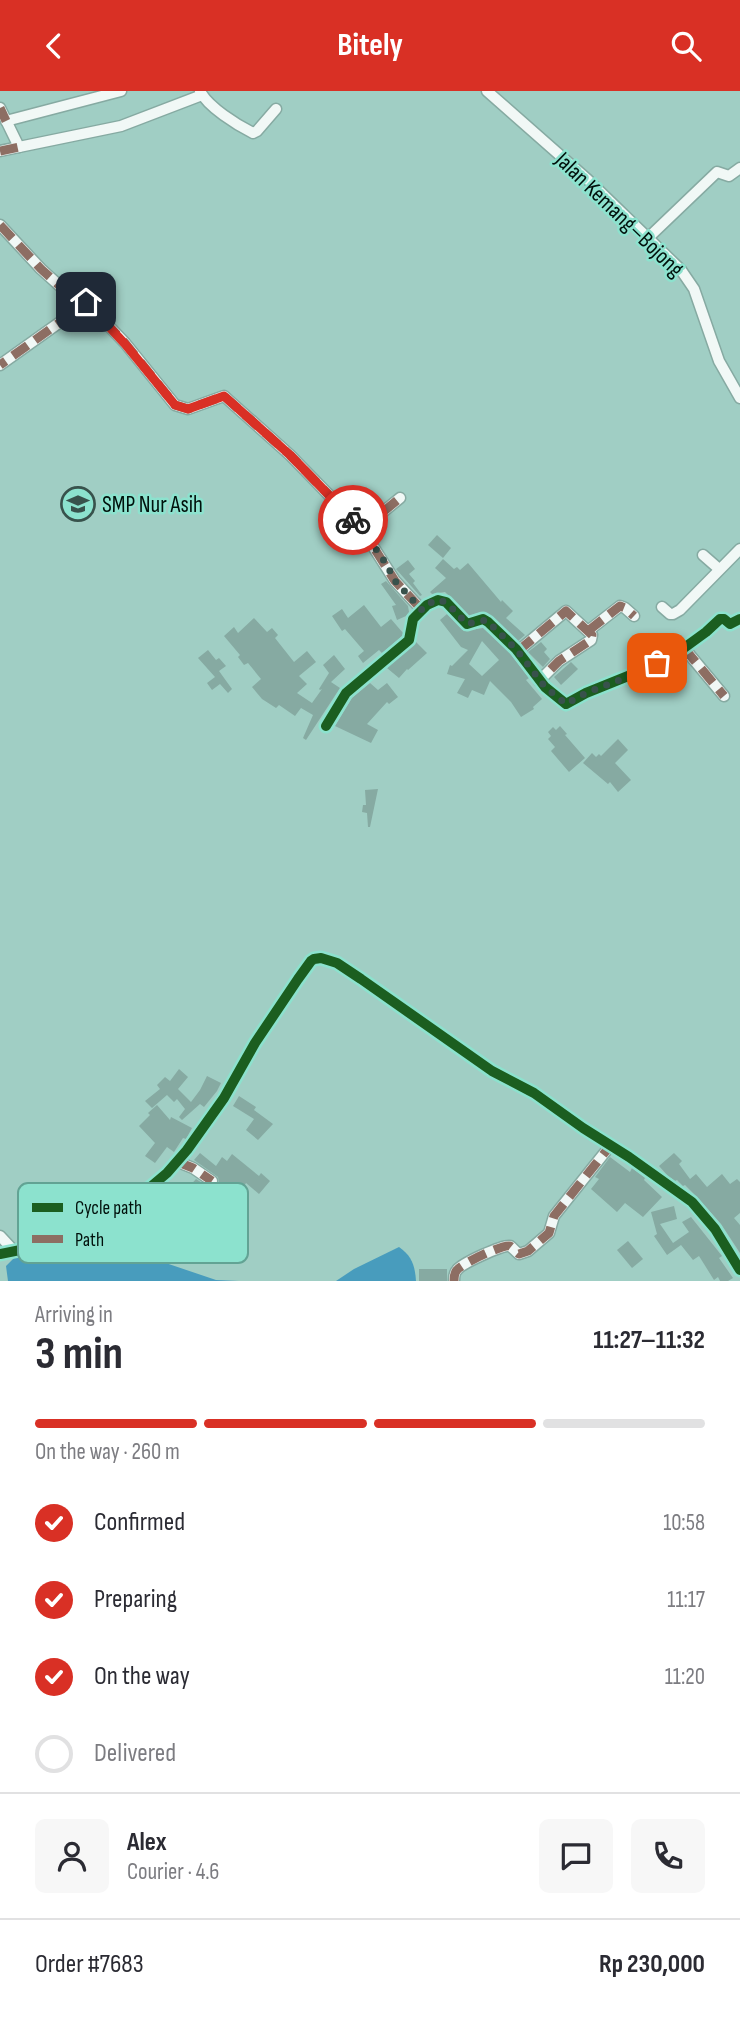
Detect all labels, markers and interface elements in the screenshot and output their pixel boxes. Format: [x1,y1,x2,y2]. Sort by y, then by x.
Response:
text: Bitely [337,26,403,65]
icon: back [35,27,73,65]
icon: search [667,27,705,65]
street label: Jalan Kemang–Bojong [548,146,689,283]
pin [56,272,116,332]
icon: home [67,283,105,321]
school or university icon: SMP Nur Asih [59,485,97,523]
courier [318,485,388,555]
place label: SMP Nur Asih [102,491,203,519]
icon: bike [334,501,372,539]
pin [627,633,687,693]
icon: bag [638,644,676,682]
legend [18,1183,248,1263]
text: Cycle path [75,1197,142,1220]
text: Path [75,1229,104,1252]
text: Arriving in [35,1301,113,1329]
text: 11:27–11:32 [593,1325,705,1356]
text: 3 min [35,1327,123,1382]
text: On the way · 260 m [35,1438,180,1466]
icon: check [35,1504,73,1542]
text: Confirmed [94,1507,185,1538]
text: 10:58 [663,1509,705,1537]
icon: check [35,1581,73,1619]
text: Preparing [94,1584,177,1615]
text: 11:17 [667,1586,705,1614]
icon: check [35,1658,73,1696]
text: On the way [94,1661,190,1692]
text: 11:20 [665,1663,705,1691]
text: Delivered [94,1738,176,1769]
button: person [35,1819,109,1893]
button: chat [539,1819,613,1893]
button: phone [631,1819,705,1893]
text: Alex [127,1827,167,1858]
text: Courier · 4.6 [127,1858,219,1886]
text: Order #7683 [35,1949,144,1980]
text: Rp 230,000 [599,1949,705,1980]

